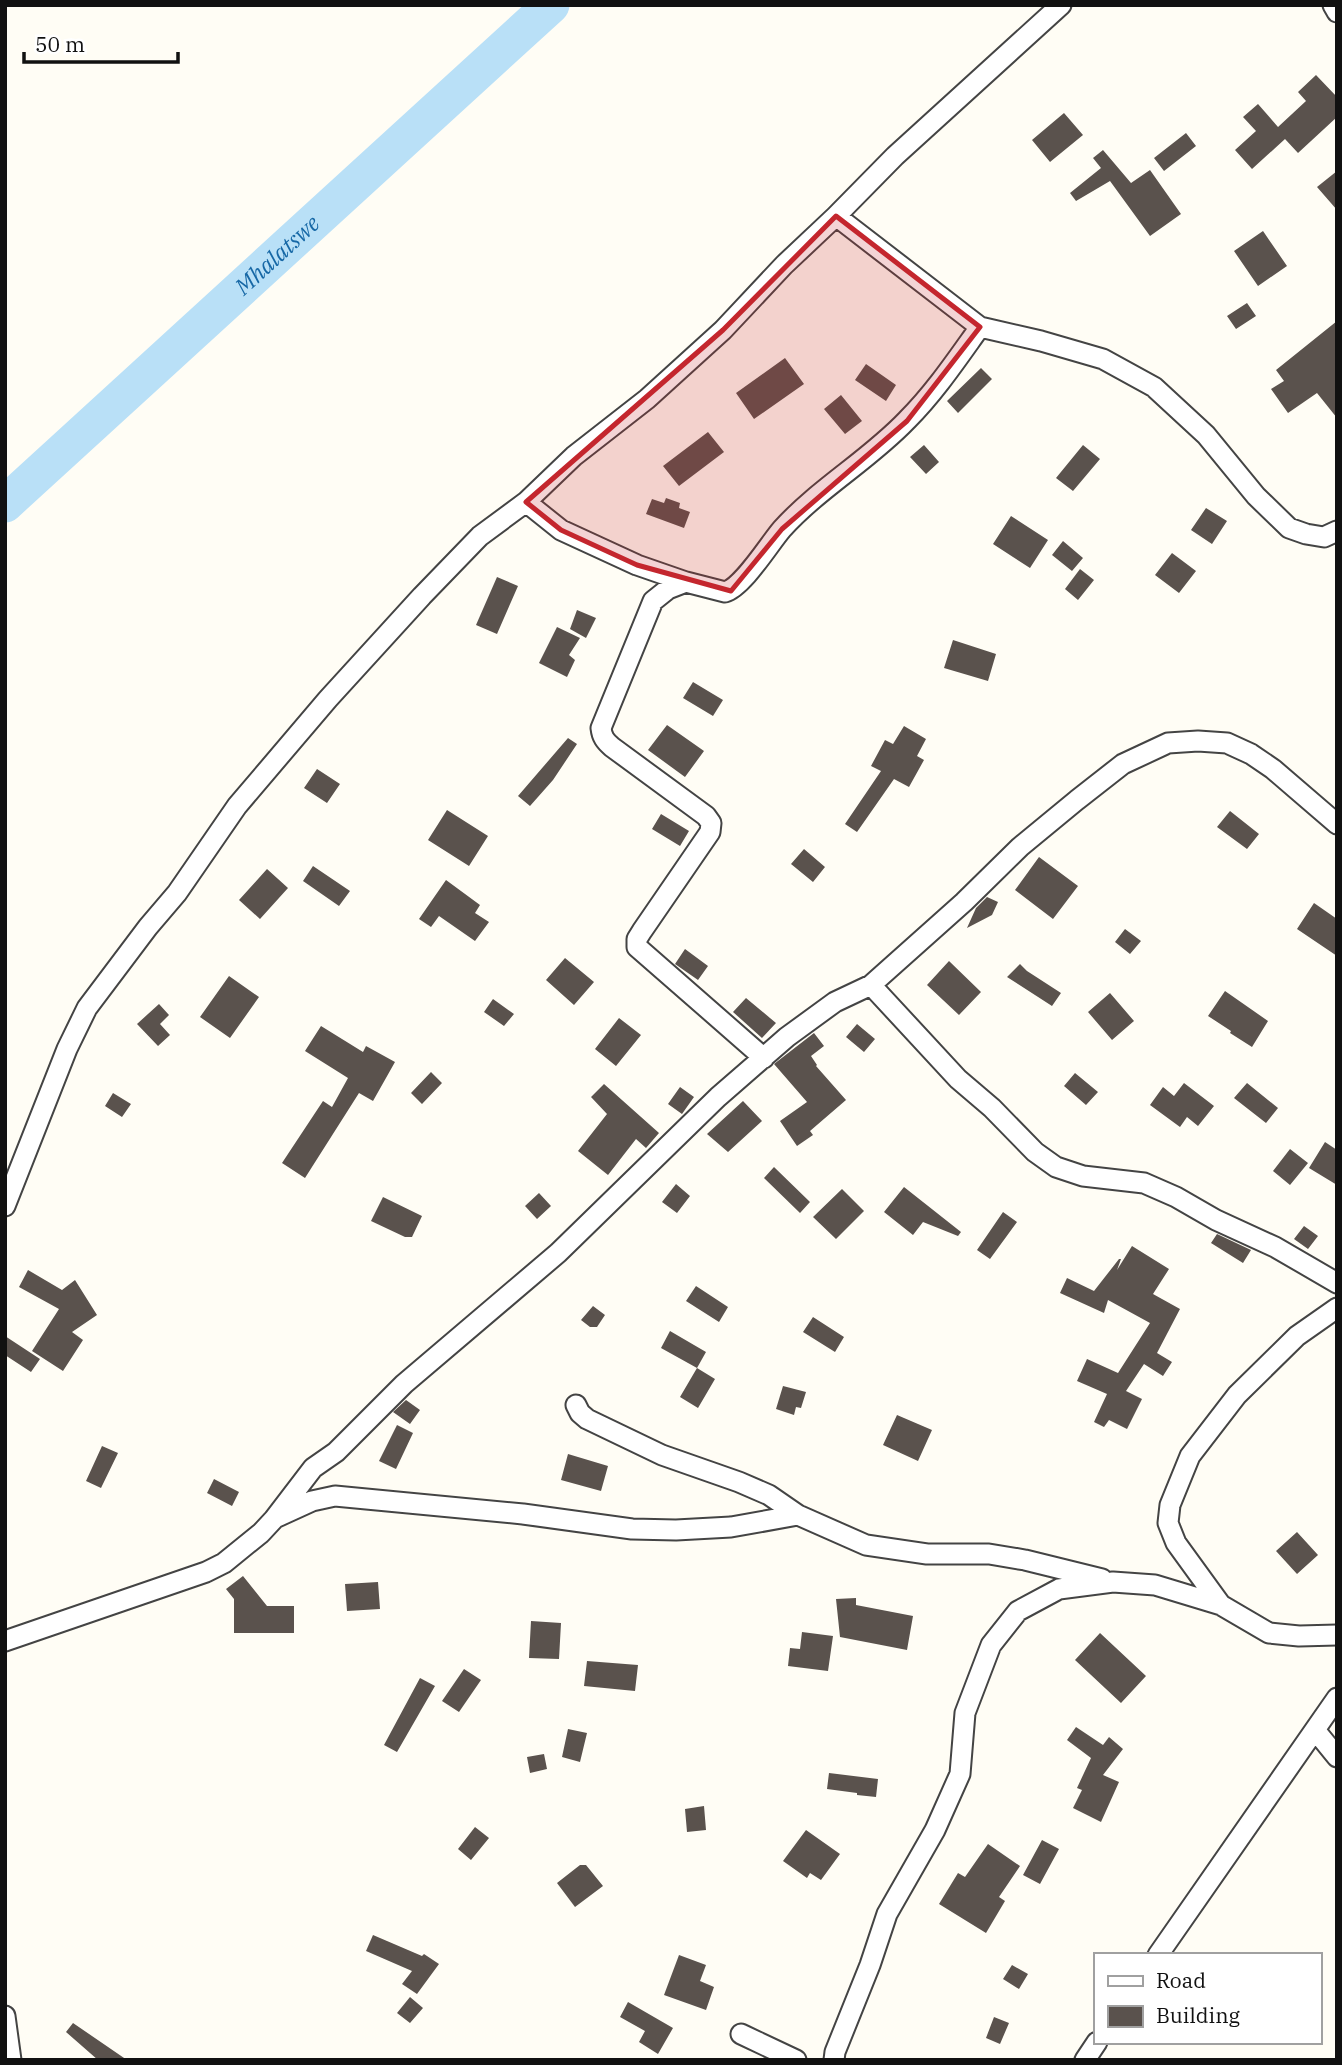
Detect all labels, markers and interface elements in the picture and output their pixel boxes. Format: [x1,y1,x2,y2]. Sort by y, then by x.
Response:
scale bar [24,21,178,65]
text: 50 m [35,30,85,58]
water label: Mhalatswe [227,208,325,301]
legend [1094,1953,1321,2044]
text: Road [1156,1966,1206,1994]
text: Building [1156,2001,1241,2029]

